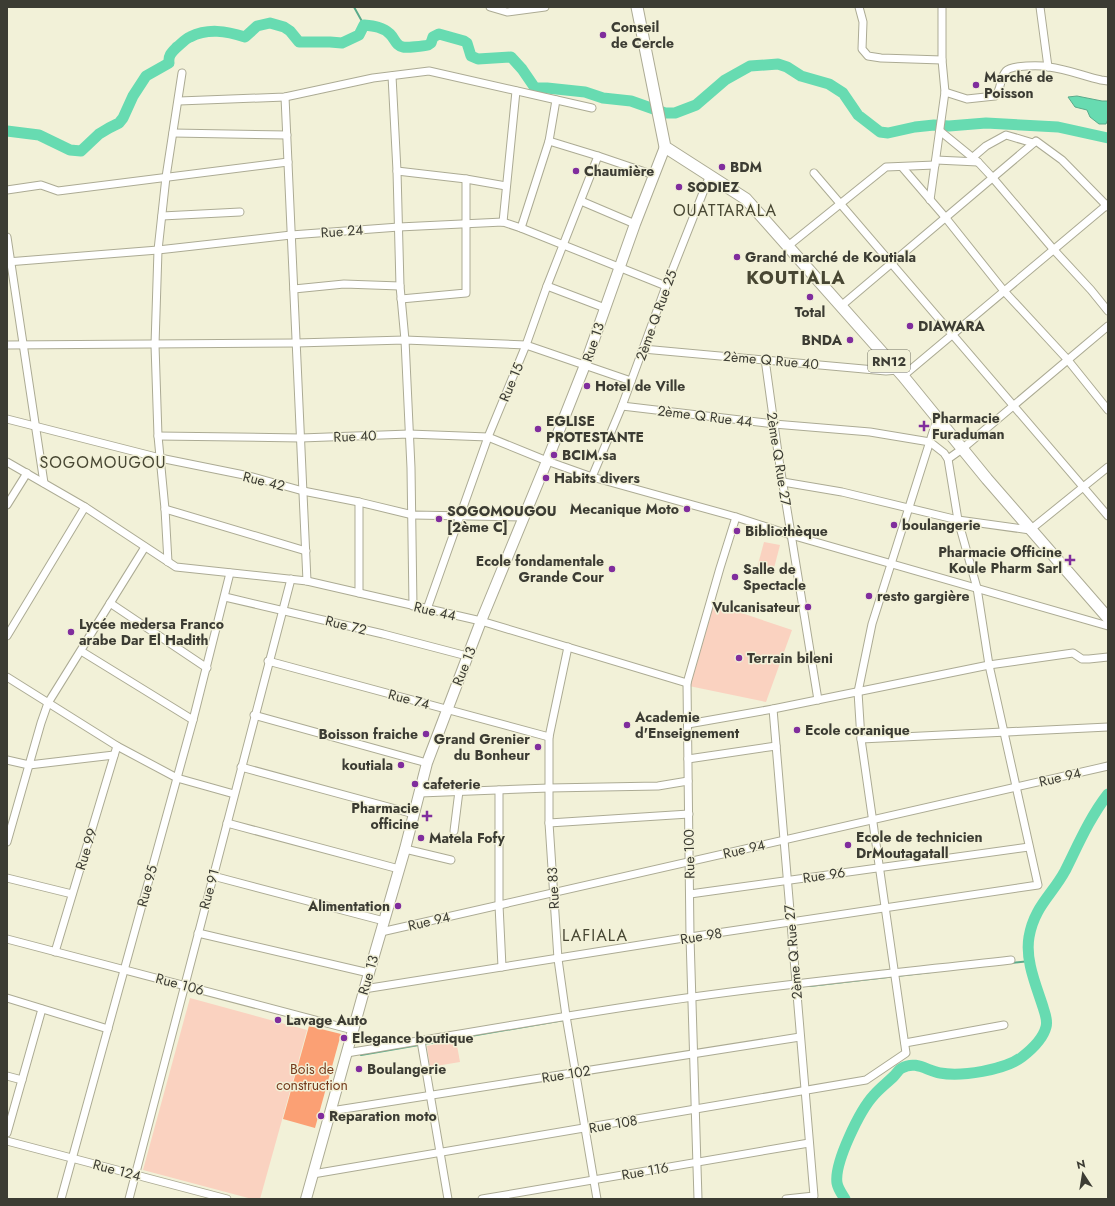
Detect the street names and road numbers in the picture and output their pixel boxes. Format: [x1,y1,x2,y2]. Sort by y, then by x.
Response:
street label: Rue 24 [320,220,364,242]
street label: 2ème Q Rue 25 [630,267,682,363]
street label: Rue 13 [577,319,609,364]
street label: 2ème Q Rue 40 [722,346,820,374]
road number: RN12 [868,350,910,372]
street label: Rue 15 [494,359,528,405]
street label: 2ème Q Rue 44 [656,400,754,432]
street label: 2ème Q Rue 27 [762,411,796,508]
street label: Rue 40 [333,425,377,447]
street label: Rue 42 [241,466,287,496]
street label: Rue 44 [412,596,458,626]
street label: Rue 72 [323,610,369,640]
street label: Rue 13 [447,643,481,689]
street label: Rue 74 [386,684,432,714]
street label: Rue 94 [1037,762,1083,792]
street label: Rue 99 [70,826,102,872]
street label: Rue 100 [679,829,699,879]
street label: Rue 94 [721,834,767,864]
street label: Rue 96 [801,862,847,888]
street label: Rue 95 [132,863,162,909]
street label: Rue 83 [542,866,564,909]
street label: Rue 91 [194,867,224,911]
street label: 2ème Q Rue 27 [779,903,807,1000]
street label: Rue 94 [406,906,452,936]
street label: Rue 98 [679,923,723,949]
street label: Rue 13 [353,952,383,997]
street label: Rue 106 [154,968,206,1000]
street label: Rue 102 [540,1060,592,1088]
street label: Rue 108 [587,1110,639,1138]
street label: Rue 124 [91,1154,143,1186]
street label: Rue 116 [620,1157,670,1185]

